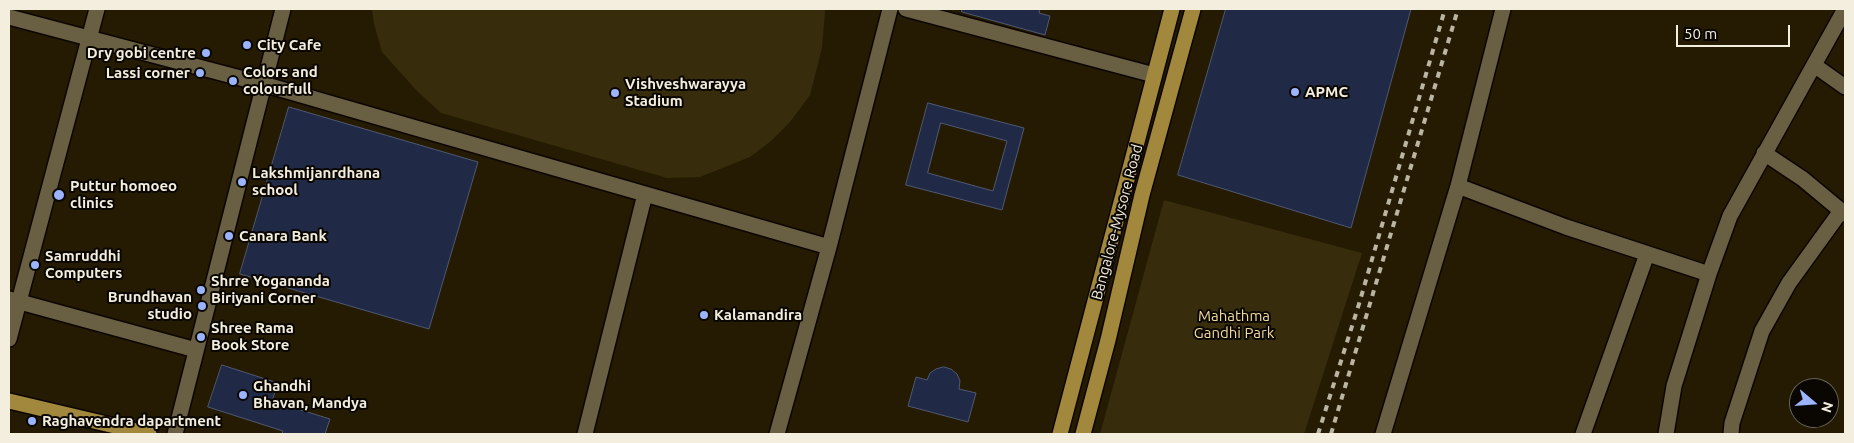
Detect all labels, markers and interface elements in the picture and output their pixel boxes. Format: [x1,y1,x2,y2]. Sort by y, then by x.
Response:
scale bar [1679,15,1793,47]
text: 50 m [1684,25,1717,42]
place label: City Cafe [257,36,321,54]
marker: City Cafe [241,39,253,51]
place label: Dry gobi centre [87,44,196,62]
marker: Dry gobi centre [200,47,212,59]
place label: Colors and colourfull [243,63,318,98]
place label: Lassi corner [106,64,190,82]
marker: Lassi corner [194,67,206,79]
marker: Colors and colourfull [227,75,239,87]
place label: Vishveshwarayya Stadium [625,75,746,110]
place label: APMC [1305,83,1348,101]
marker: APMC [1289,86,1301,98]
marker: Vishveshwarayya Stadium [609,87,621,99]
street label: Bangalore-Mysore Road [1088,142,1146,302]
place label: Lakshmijanrdhana school [252,164,380,199]
marker: Lakshmijanrdhana school [236,176,248,188]
place label: Puttur homoeo clinics [70,177,177,212]
marker: Puttur homoeo clinics [52,188,66,202]
place label: Canara Bank [239,227,327,245]
marker: Canara Bank [223,230,235,242]
place label: Samruddhi Computers [45,247,122,282]
marker: Samruddhi Computers [29,259,41,271]
place label: Shrre Yogananda Biriyani Corner [211,272,330,307]
marker: Shrre Yogananda Biriyani Corner [195,284,207,296]
place label: Brundhavan studio [108,288,192,323]
marker: Brundhavan studio [196,300,208,312]
place label: Kalamandira [714,306,802,324]
park label: Mahathma Gandhi Park [1194,307,1274,342]
marker: Kalamandira [698,309,710,321]
place label: Shree Rama Book Store [211,319,294,354]
marker: Shree Rama Book Store [195,331,207,343]
place label: Ghandhi Bhavan, Mandya [253,377,367,412]
north arrow [1789,378,1839,428]
marker: Ghandhi Bhavan, Mandya [237,389,249,401]
text: N [1818,400,1837,415]
place label: Raghavendra dapartment [42,412,221,430]
marker: Raghavendra dapartment [26,415,38,427]

